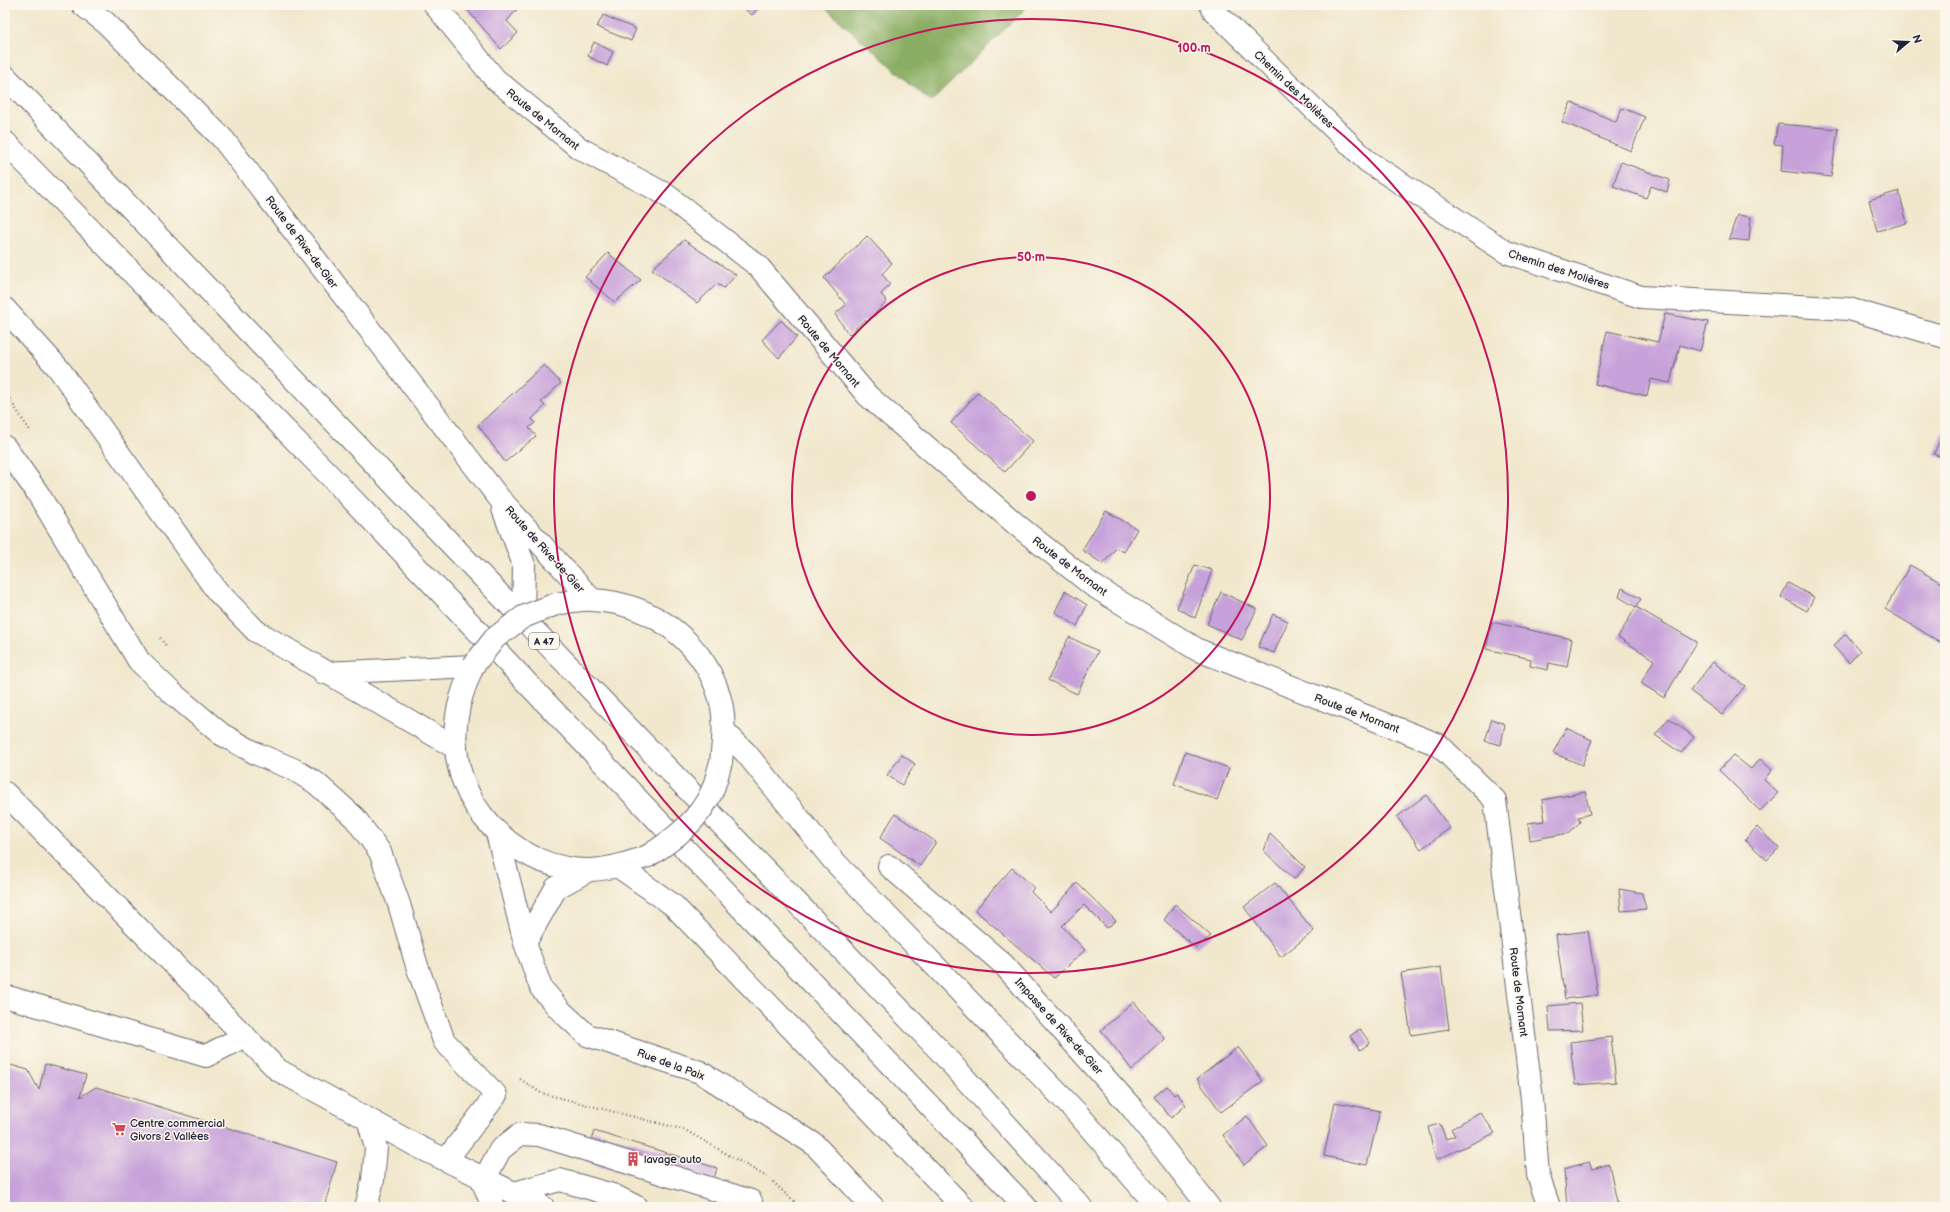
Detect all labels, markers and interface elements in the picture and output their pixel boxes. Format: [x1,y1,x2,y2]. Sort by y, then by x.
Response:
north arrow [1888,22,1928,62]
text: N [1909,33,1924,45]
text: 100 m [1177,41,1211,56]
street label: Chemin des Molières [1251,48,1337,131]
street label: Route de Mornant [504,86,582,153]
street label: Route de Rive-de-Gier [263,194,341,292]
street label: Chemin des Molières [1507,247,1612,292]
text: 50 m [1017,250,1045,265]
street label: Route de Mornant [795,313,863,390]
centre of rings [1024,489,1038,503]
street label: Route de Rive-de-Gier [502,503,588,596]
street label: Route de Mornant [1030,534,1110,599]
road number: A 47 [529,633,559,649]
street label: Route de Mornant [1312,691,1402,736]
street label: Route de Mornant [1507,947,1531,1038]
street label: Impasse de Rive-de-Gier [1012,975,1106,1078]
street label: Rue de la Paix [635,1046,707,1083]
place label: Centre commercial Givors 2 Vallées [130,1117,225,1143]
supermarket icon: Centre commercial Givors 2 Vallées [111,1121,127,1137]
building icon: lavage auto [625,1151,641,1167]
place label: lavage auto [644,1153,702,1166]

